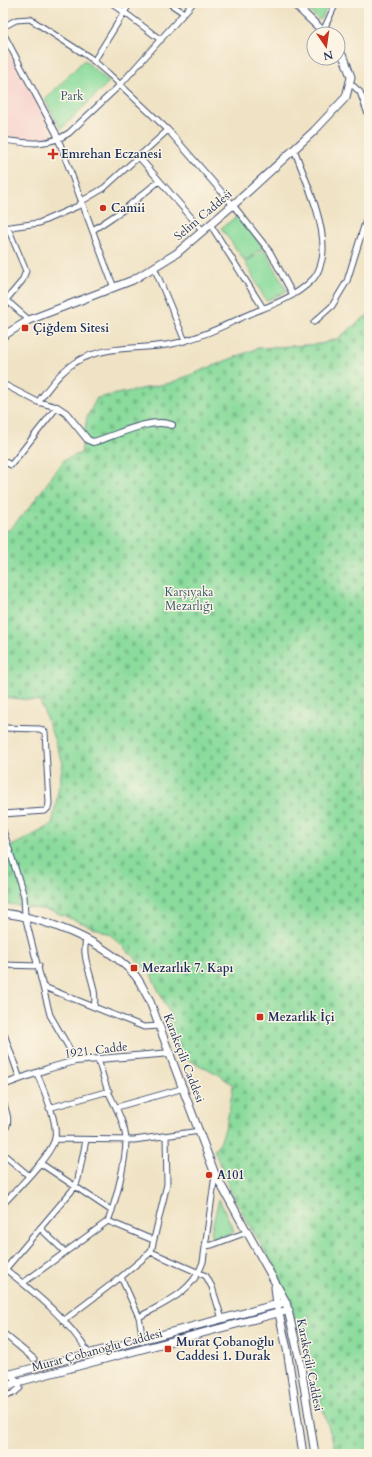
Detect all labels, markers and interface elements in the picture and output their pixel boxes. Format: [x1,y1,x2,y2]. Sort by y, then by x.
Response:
north arrow [306,26,346,66]
text: N [321,47,334,64]
park label: Park [60,88,84,104]
place label: Emrehan Eczanesi [61,146,162,162]
marker: Emrehan Eczanesi [48,149,58,159]
street label: Selim Caddesi [171,186,236,244]
place label: Camii [111,200,145,216]
marker: Camii [98,203,108,213]
place label: Çiğdem Sitesi [33,320,109,336]
marker: Çiğdem Sitesi [20,323,30,333]
park label: Karşıyaka Mezarlığı [164,584,214,614]
place label: Mezarlık 7. Kapı [142,960,234,976]
marker: Mezarlık 7. Kapı [129,963,139,973]
place label: Mezarlık İçi [268,1009,335,1025]
street label: Karakeçili Caddesi [160,1011,209,1105]
marker: Mezarlık İçi [255,1012,265,1022]
street label: 1921. Cadde [64,1038,128,1062]
place label: A101 [217,1167,244,1183]
marker: A101 [204,1170,214,1180]
street label: Karakeçili Caddesi [293,1317,327,1413]
street label: Murat Çobanoğlu Caddesi [30,1325,165,1375]
place label: Murat Çobanoğlu Caddesi 1. Durak [176,1334,274,1364]
marker: Murat Çobanoğlu Caddesi 1. Durak [163,1344,173,1354]

